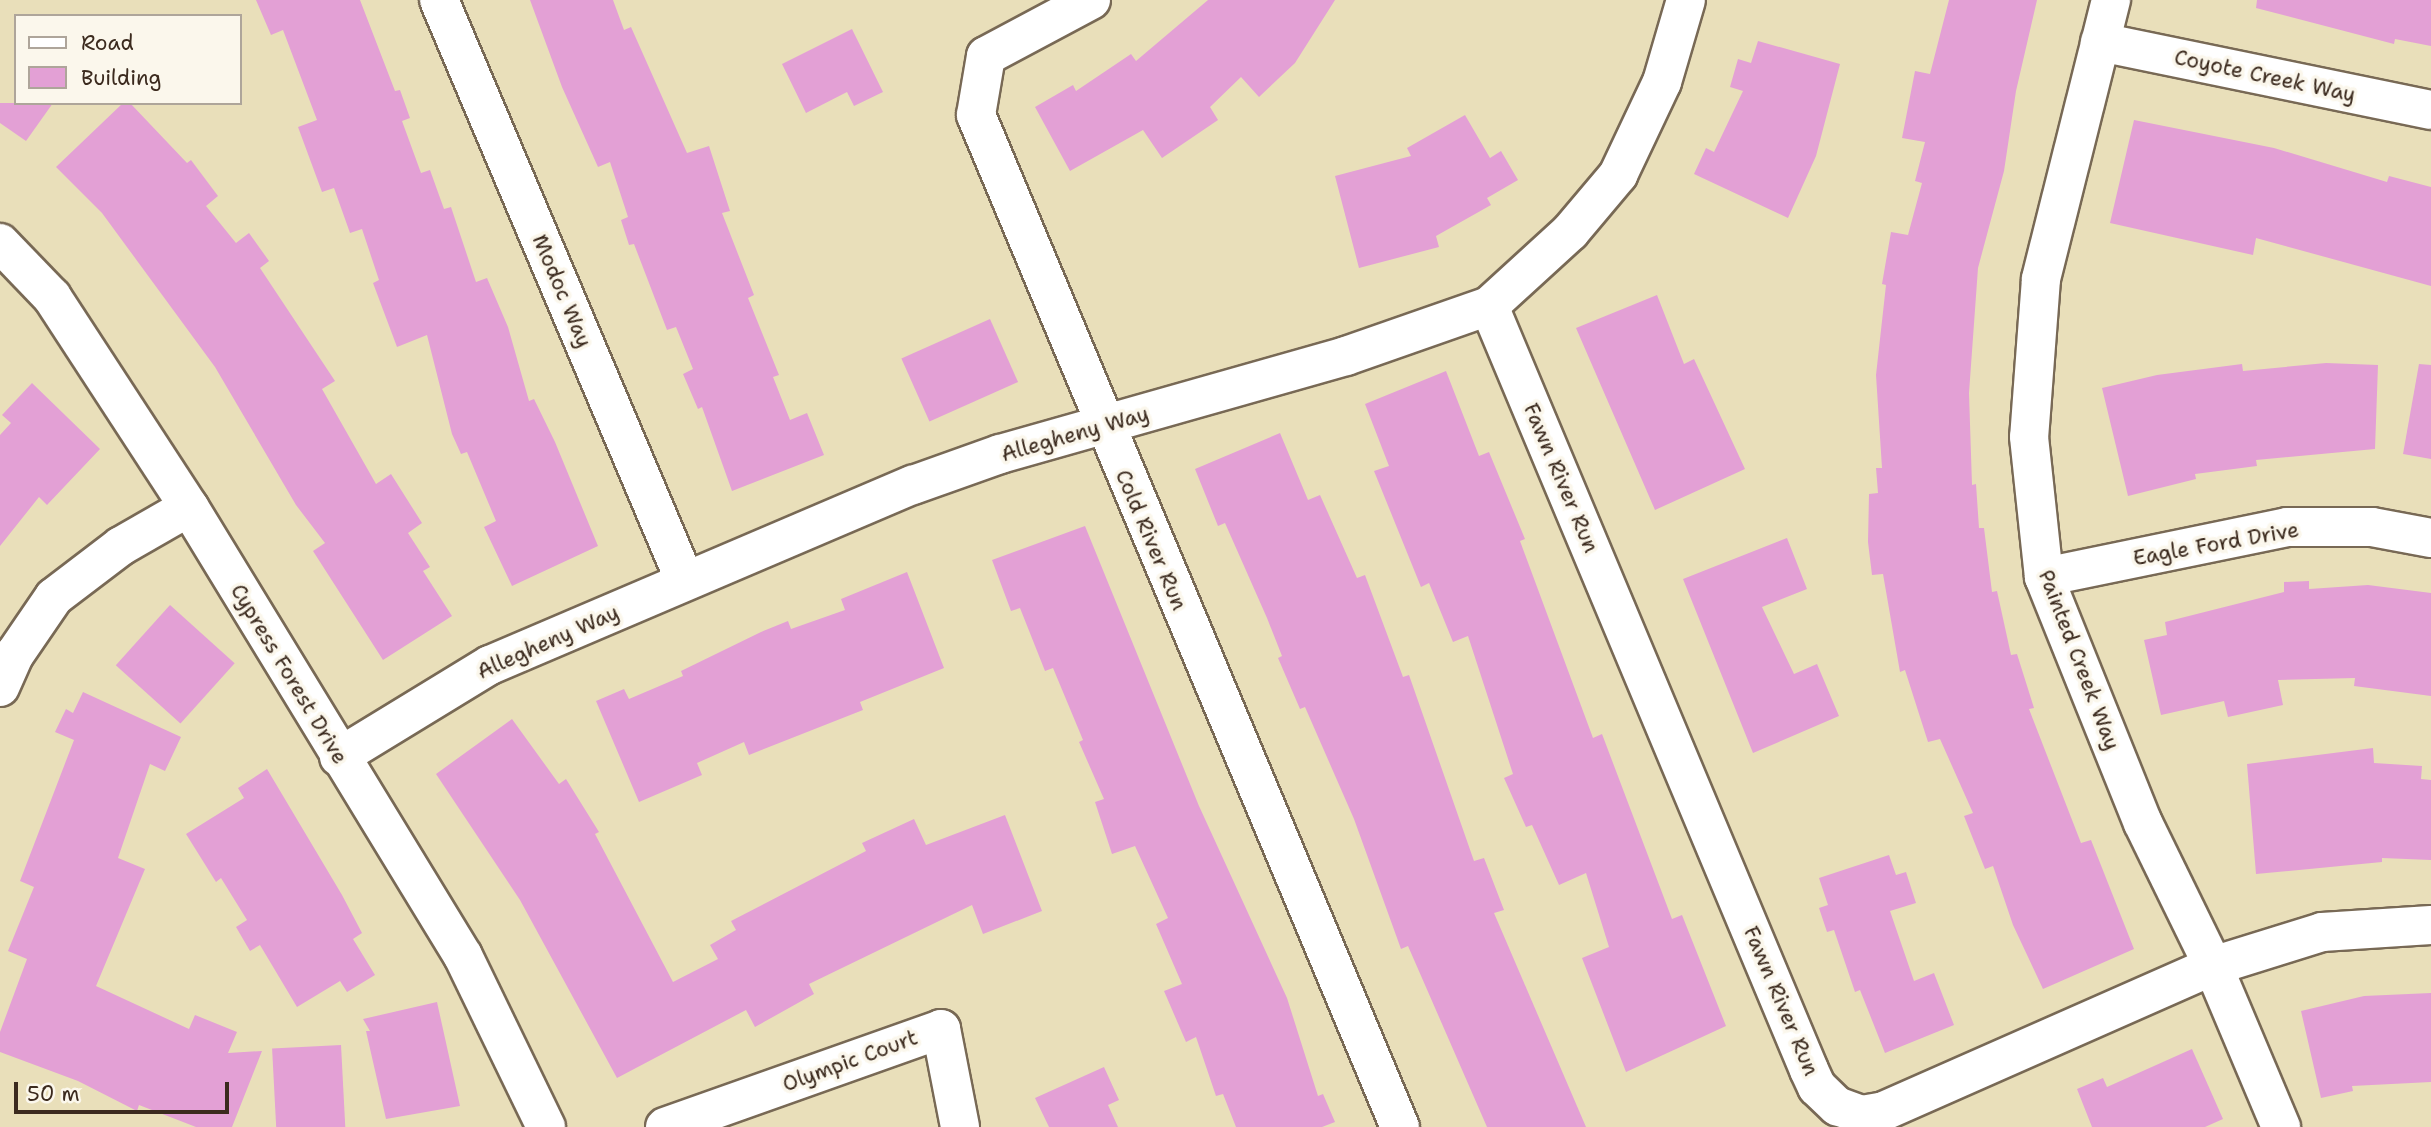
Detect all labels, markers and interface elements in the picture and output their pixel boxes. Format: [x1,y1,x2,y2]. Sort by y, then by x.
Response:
legend [14,14,242,105]
text: Road [81,29,134,57]
street label: Coyote Creek Way [2172,44,2358,108]
text: Building [81,64,161,92]
street label: Modoc Way [527,231,597,351]
street label: Fawn River Run [1518,399,1604,557]
street label: Allegheny Way [998,401,1152,467]
street label: Cold River Run [1110,466,1192,614]
street label: Eagle Ford Drive [2131,517,2301,571]
street label: Painted Creek Way [2033,566,2125,754]
street label: Cypress Forest Drive [225,580,353,768]
street label: Allegheny Way [473,599,623,685]
street label: Fawn River Run [1738,922,1824,1080]
street label: Olympic Court [779,1025,921,1097]
scale bar [18,1068,233,1112]
text: 50 m [27,1080,80,1108]

